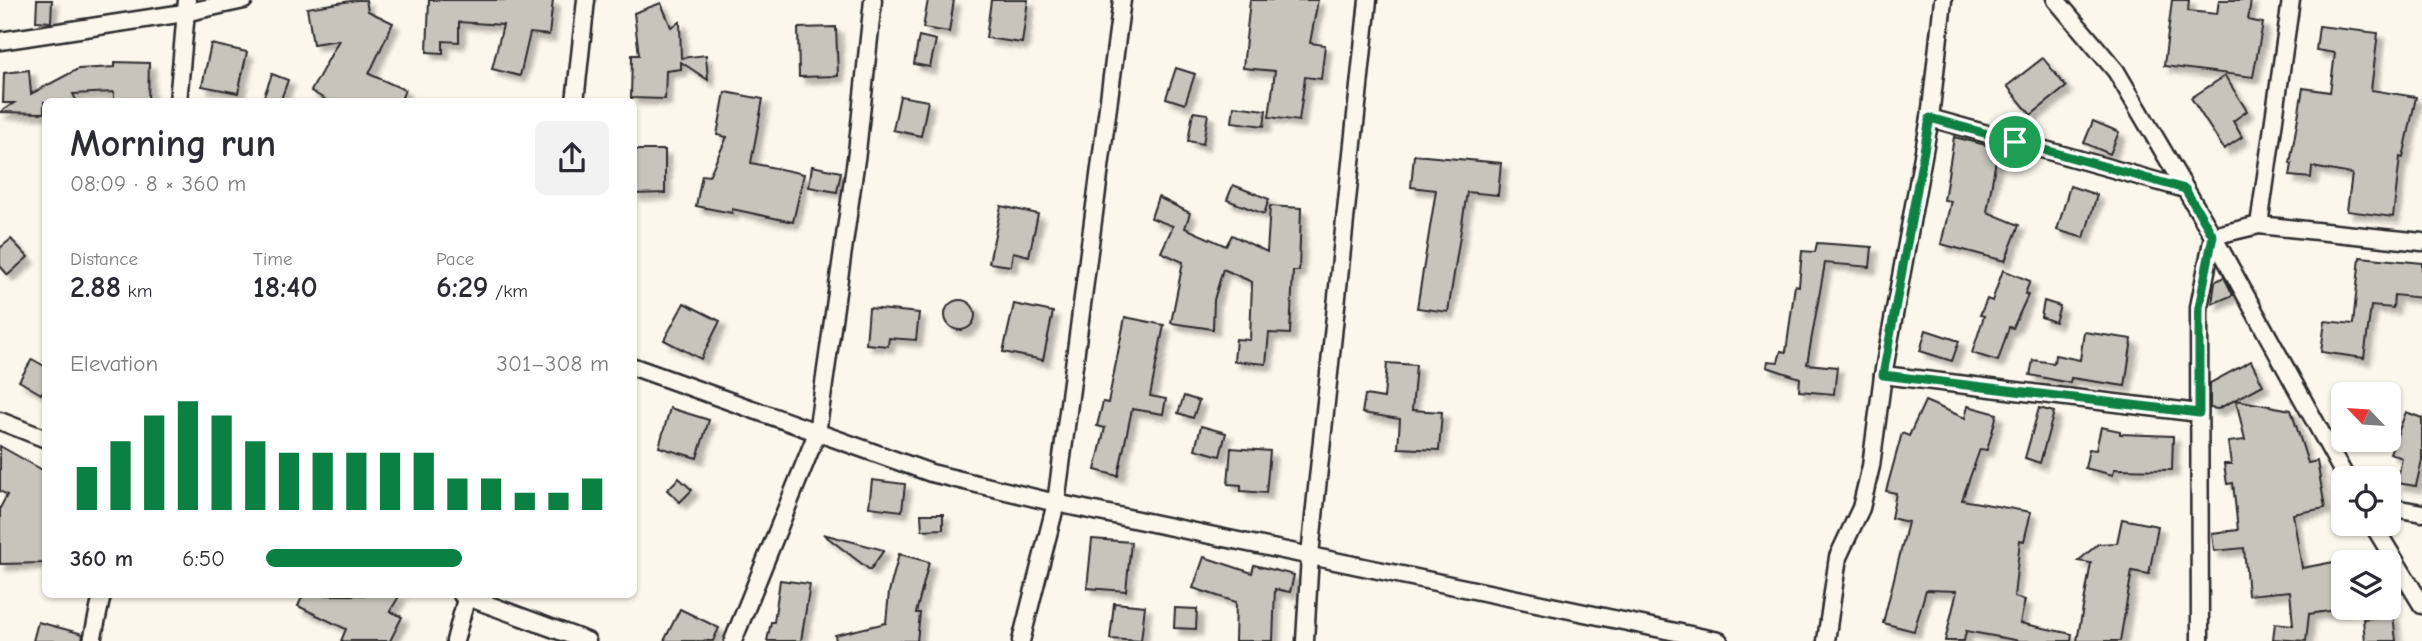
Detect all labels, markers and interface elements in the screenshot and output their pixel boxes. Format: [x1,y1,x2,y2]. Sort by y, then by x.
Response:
pin [1985,112,2045,172]
button: share [535,121,609,195]
text: Morning run [70,122,276,166]
icon: arrive [1996,123,2034,161]
text: 08:09 · 8 × 360 m [70,170,246,197]
text: Distance [70,248,138,270]
text: Time [253,248,292,270]
text: Pace [436,248,474,270]
text: 2.88 [70,270,121,305]
text: 18:40 [253,270,318,305]
text: 6:29 [436,270,489,305]
text: km [121,280,152,302]
text: /km [489,280,528,302]
text: Elevation [70,350,158,377]
text: 301–308 m [496,350,609,377]
north arrow [2331,382,2401,452]
map controls [2331,382,2401,620]
button: locate [2331,466,2401,536]
text: 360 m [70,545,133,572]
text: 6:50 [182,545,225,572]
button: layers [2331,550,2401,620]

